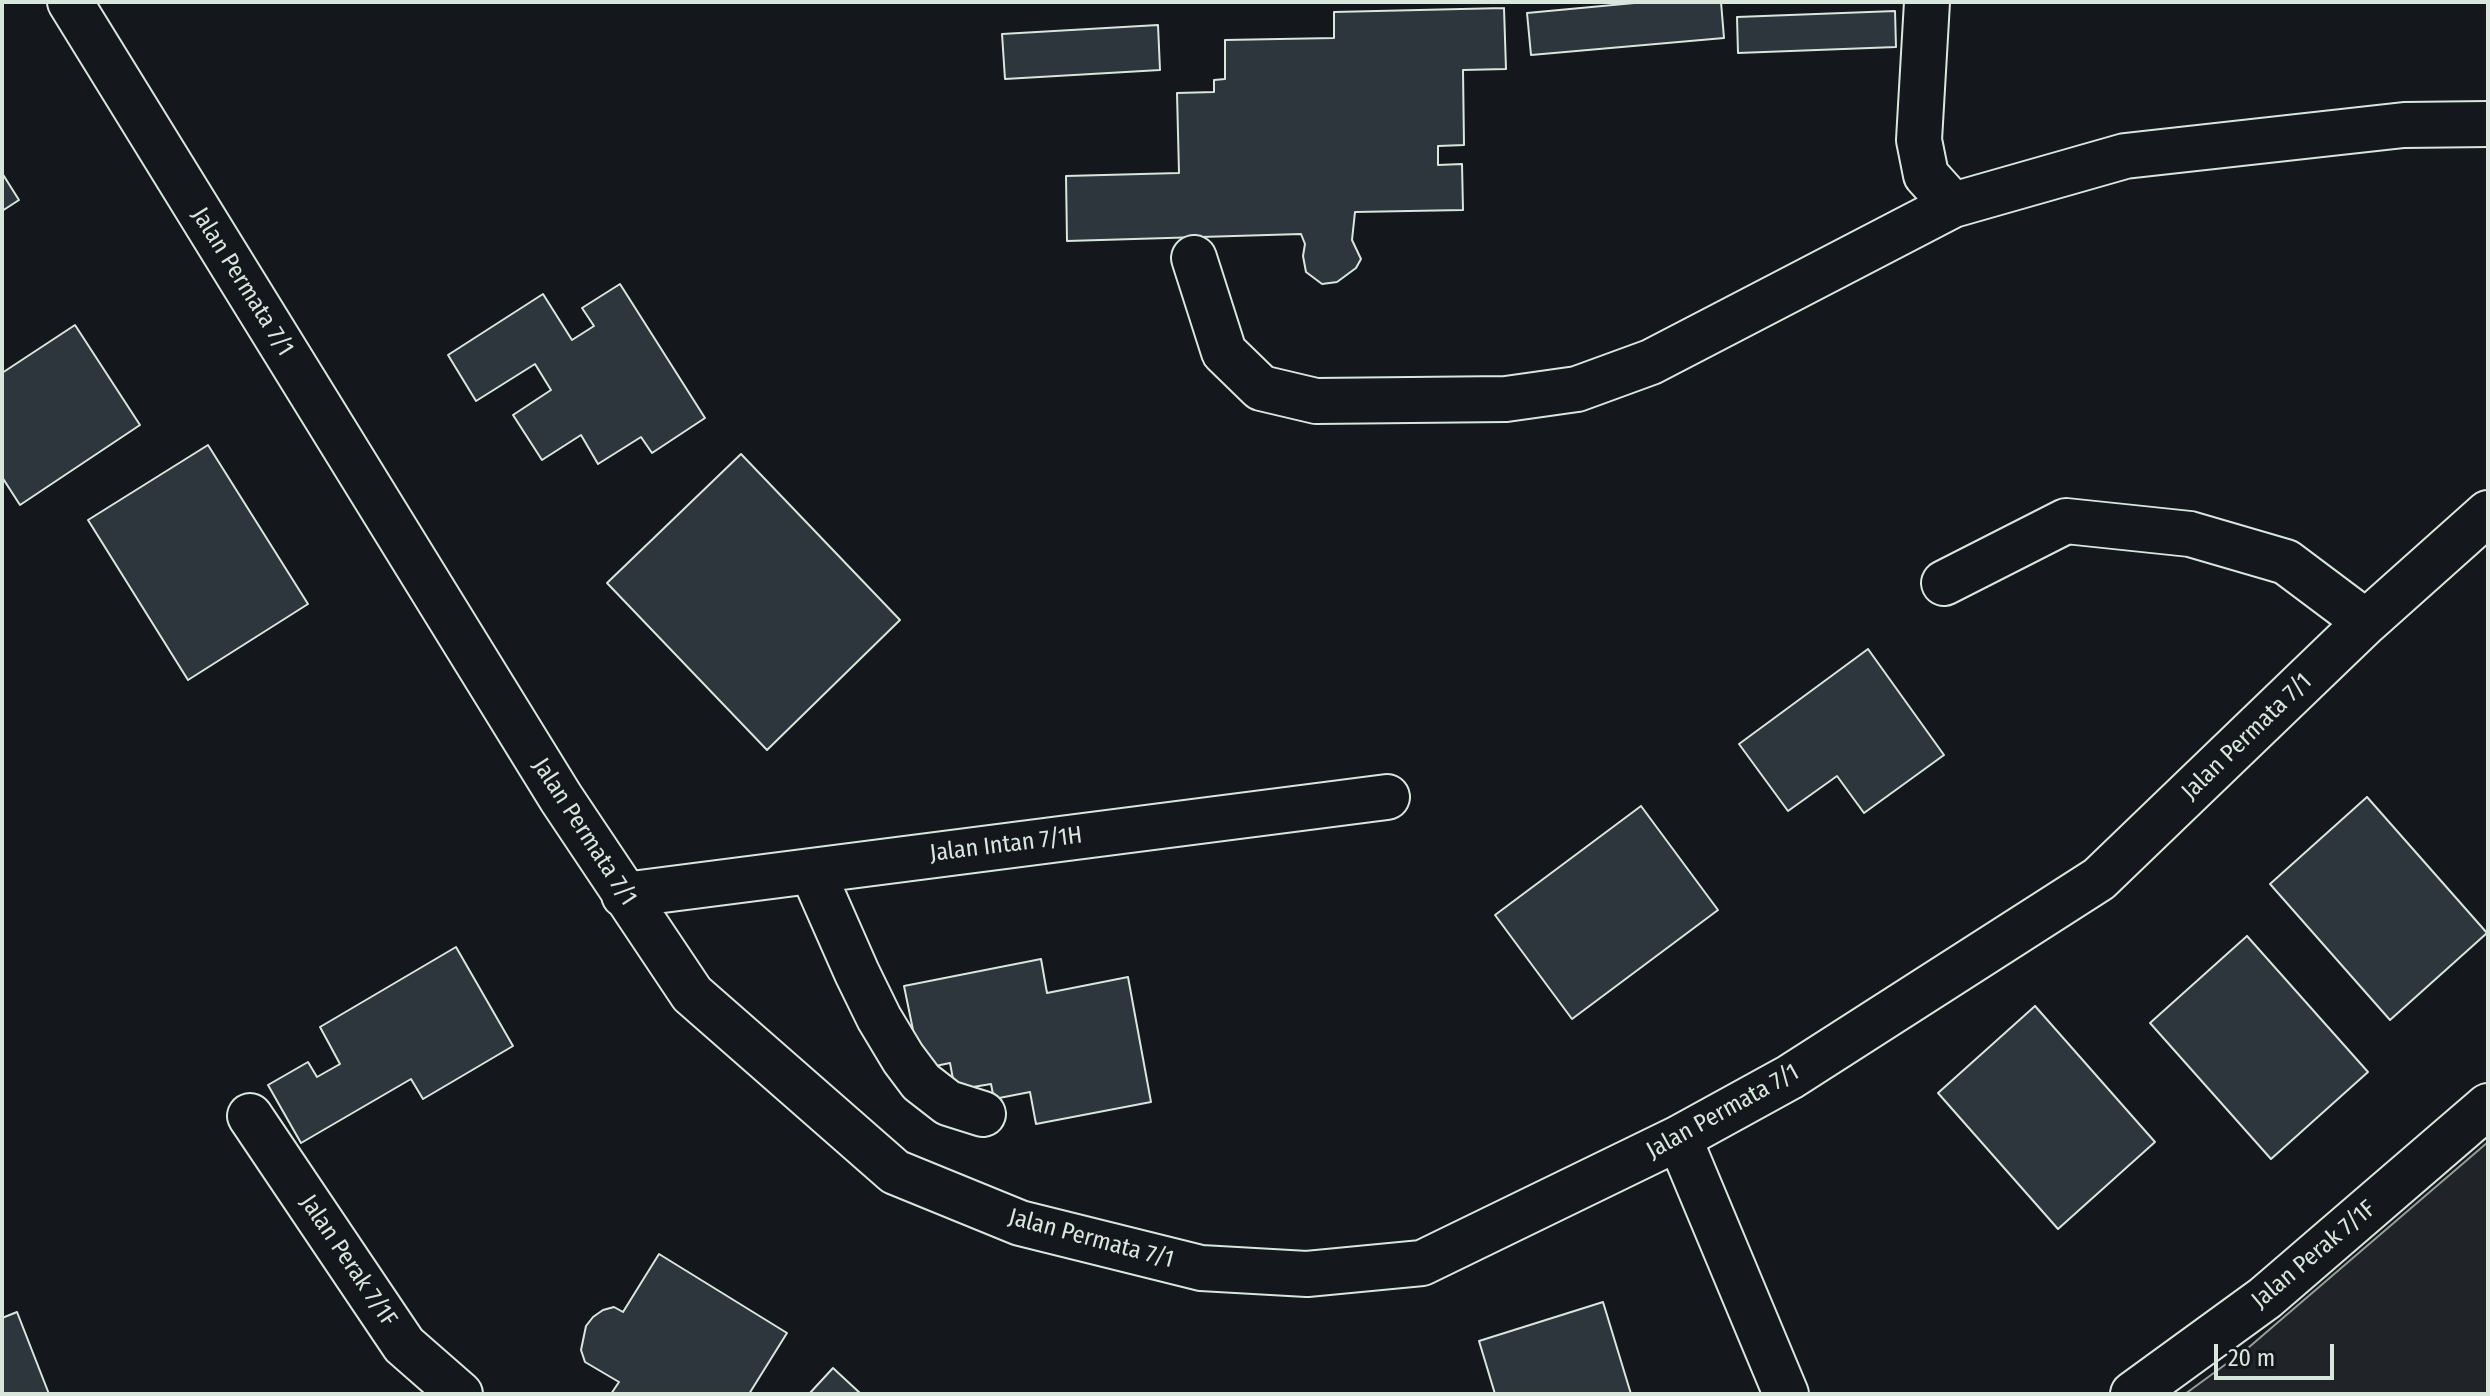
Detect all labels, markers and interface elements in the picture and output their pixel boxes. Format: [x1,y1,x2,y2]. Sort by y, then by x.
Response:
street label: Jalan Permata 7/1 [185,202,299,362]
street label: Jalan Permata 7/1 [2176,668,2318,806]
street label: Jalan Permata 7/1 [526,753,642,911]
street label: Jalan Intan 7/1H [928,821,1084,869]
street label: Jalan Permata 7/1 [1642,1058,1804,1166]
street label: Jalan Perak 7/1F [293,1190,403,1332]
street label: Jalan Perak 7/1F [2246,1195,2382,1315]
street label: Jalan Permata 7/1 [1005,1203,1177,1275]
scale bar [2218,1328,2338,1378]
text: 20 m [2228,1344,2275,1372]

